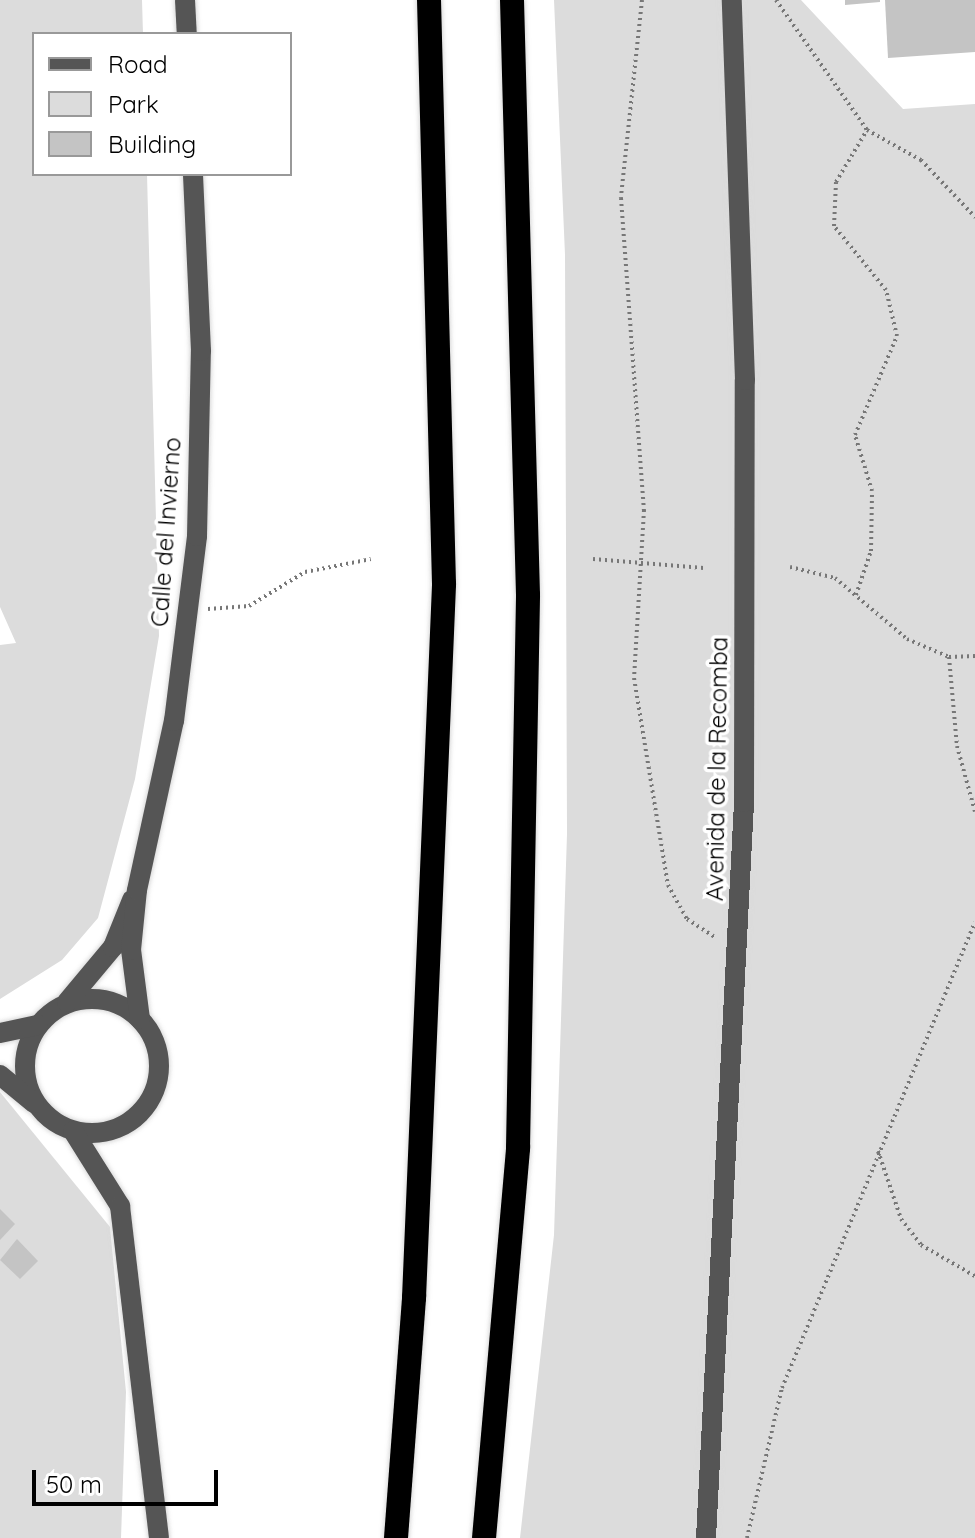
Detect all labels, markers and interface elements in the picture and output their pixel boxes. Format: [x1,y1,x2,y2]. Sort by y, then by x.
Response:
legend [32,32,292,176]
text: Road [108,49,168,79]
text: Park [108,89,159,119]
text: Building [108,129,196,159]
street label: Calle del Invierno [145,436,187,628]
street label: Avenida de la Recomba [700,637,734,901]
scale bar [36,1454,222,1504]
text: 50 m [46,1469,102,1499]

